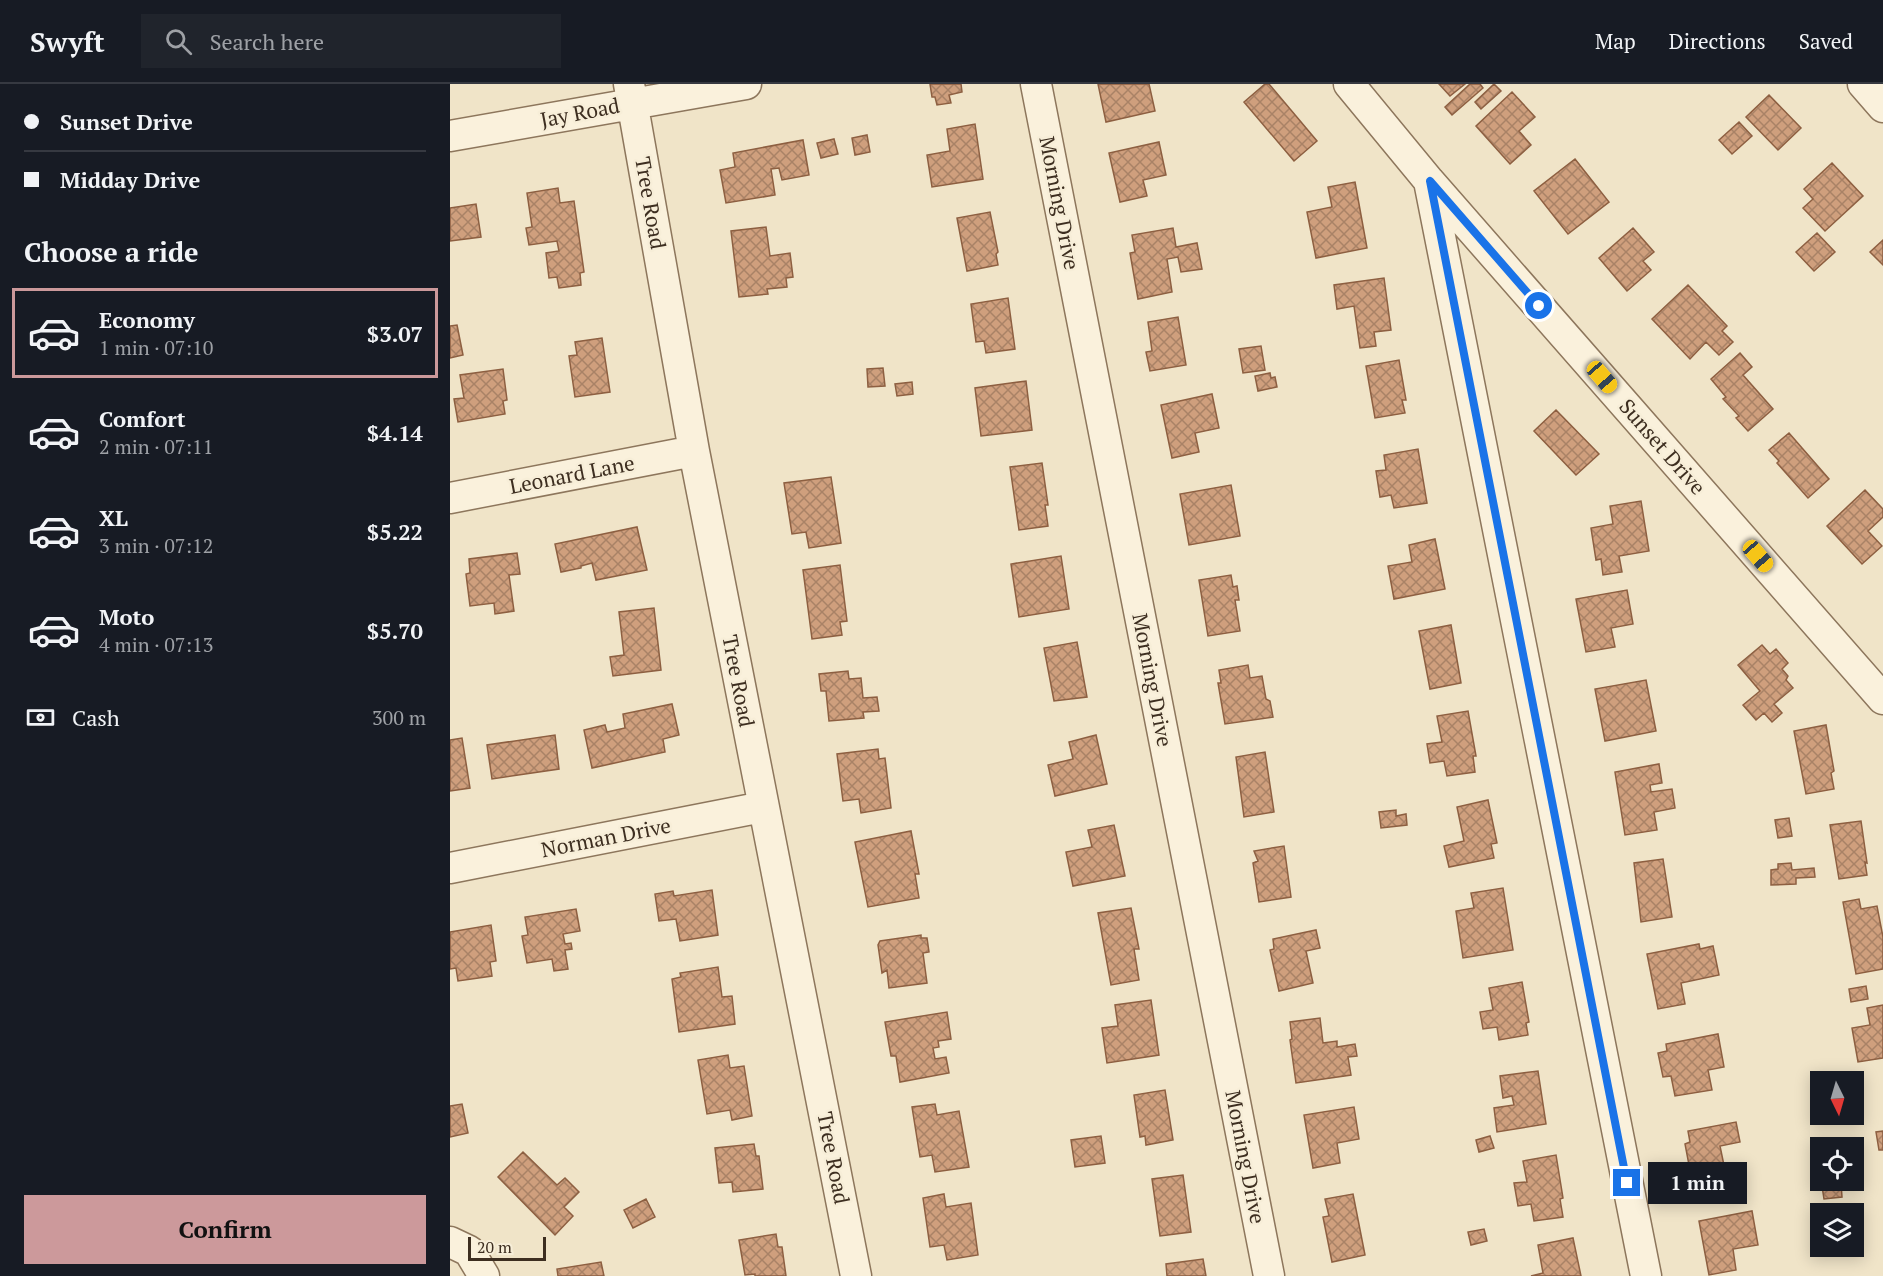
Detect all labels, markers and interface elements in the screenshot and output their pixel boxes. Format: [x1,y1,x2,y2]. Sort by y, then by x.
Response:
search box [141,14,561,68]
text: Swyft [30,23,105,60]
icon: search [162,25,195,58]
text: Search here [210,27,324,56]
text: Map [1595,27,1636,55]
text: Directions [1669,27,1766,55]
text: Saved [1799,27,1853,55]
street label: Jay Road [538,91,622,133]
text: Sunset Drive [60,107,193,136]
street label: Morning Drive [1033,134,1087,272]
street label: Tree Road [629,154,673,252]
text: Midday Drive [60,165,200,194]
text: Choose a ride [24,234,199,270]
route start [1525,292,1552,319]
text: Economy [99,305,195,334]
icon: car [27,306,81,360]
text: $3.07 [367,319,423,348]
text: 1 min · 07:10 [99,334,213,361]
car [1583,358,1621,396]
street label: Sunset Drive [1613,392,1712,500]
text: Comfort [99,404,185,433]
icon: car [27,405,81,459]
text: $4.14 [367,418,423,447]
text: 2 min · 07:11 [99,433,213,460]
street label: Leonard Lane [507,448,637,500]
text: XL [99,503,128,532]
icon: car [27,504,81,558]
text: $5.22 [367,517,423,546]
text: 3 min · 07:12 [99,532,213,559]
car [1739,537,1777,575]
text: Moto [99,602,154,631]
icon: car [27,603,81,657]
street label: Morning Drive [1126,611,1180,749]
text: $5.70 [367,616,423,645]
text: 4 min · 07:13 [99,631,213,658]
street label: Tree Road [716,632,762,730]
icon: cash [24,701,57,734]
text: Cash [72,703,120,732]
text: 300 m [372,704,426,731]
street label: Norman Drive [539,811,673,863]
north arrow [1810,1071,1864,1125]
map controls [1810,1071,1864,1257]
street label: Morning Drive [1219,1088,1273,1226]
street label: Tree Road [811,1109,857,1207]
button: locate [1810,1137,1864,1191]
callout: 1 min [1648,1162,1747,1204]
route end [1613,1169,1640,1196]
text: 1 min [1670,1169,1725,1196]
button: Confirm [24,1195,426,1264]
button: layers [1810,1203,1864,1257]
scale bar [468,1234,546,1262]
text: 20 m [477,1236,512,1258]

